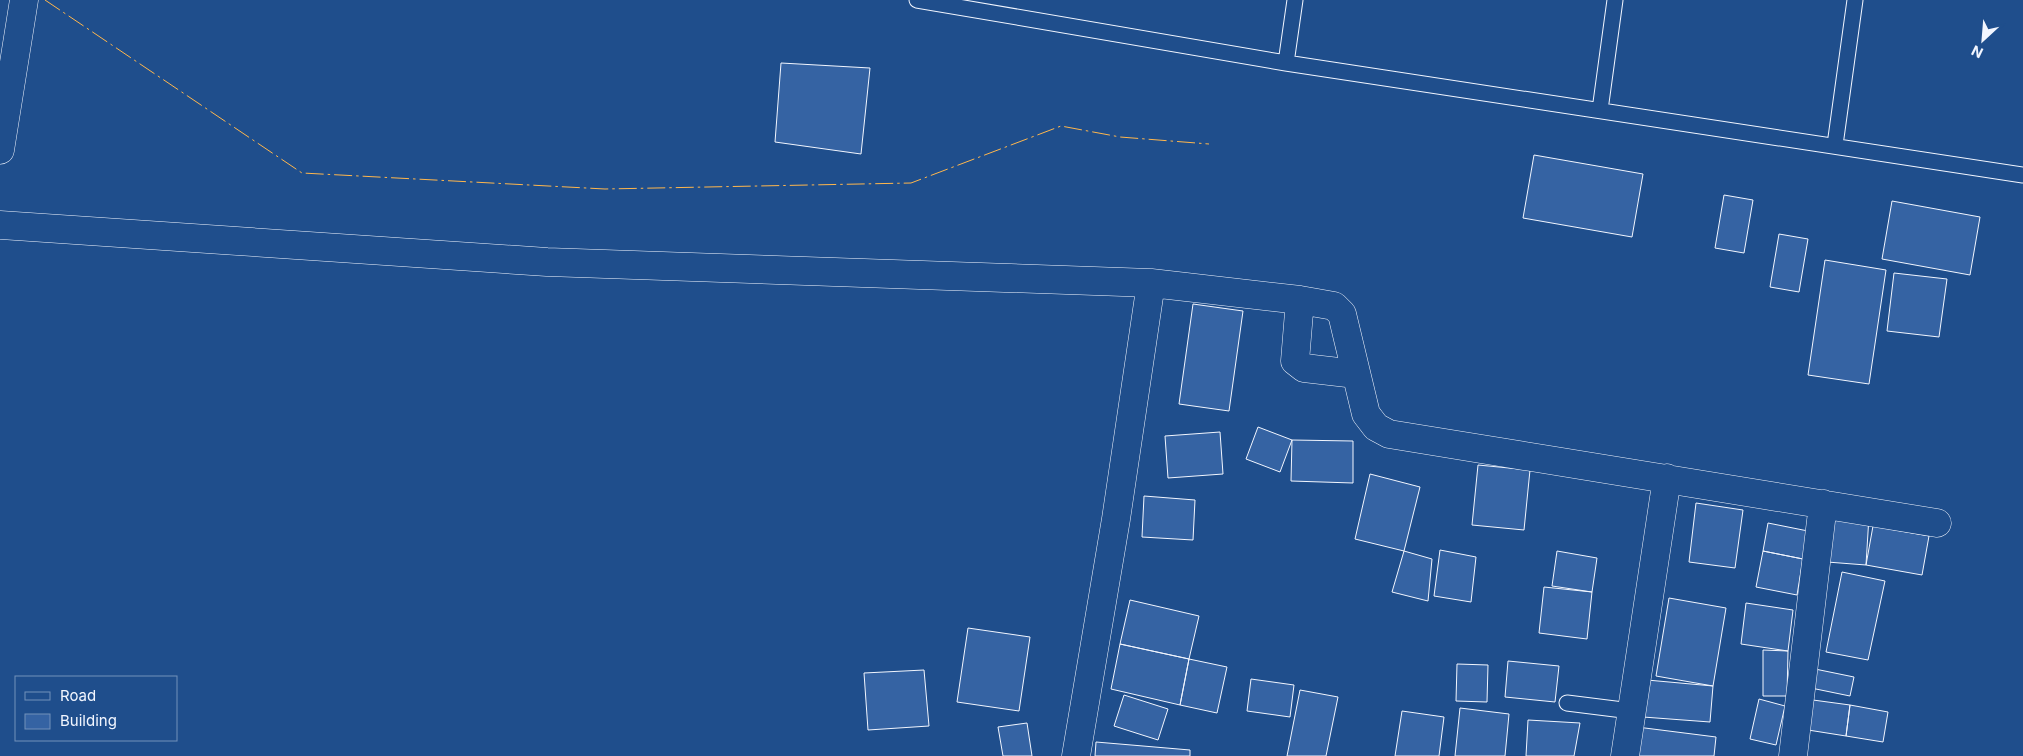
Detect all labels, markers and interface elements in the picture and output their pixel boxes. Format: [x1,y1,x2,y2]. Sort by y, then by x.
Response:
north arrow [1958,15,2008,65]
text: N [1969,42,1986,62]
legend [15,676,178,741]
text: Road [60,686,96,705]
text: Building [60,711,117,730]

